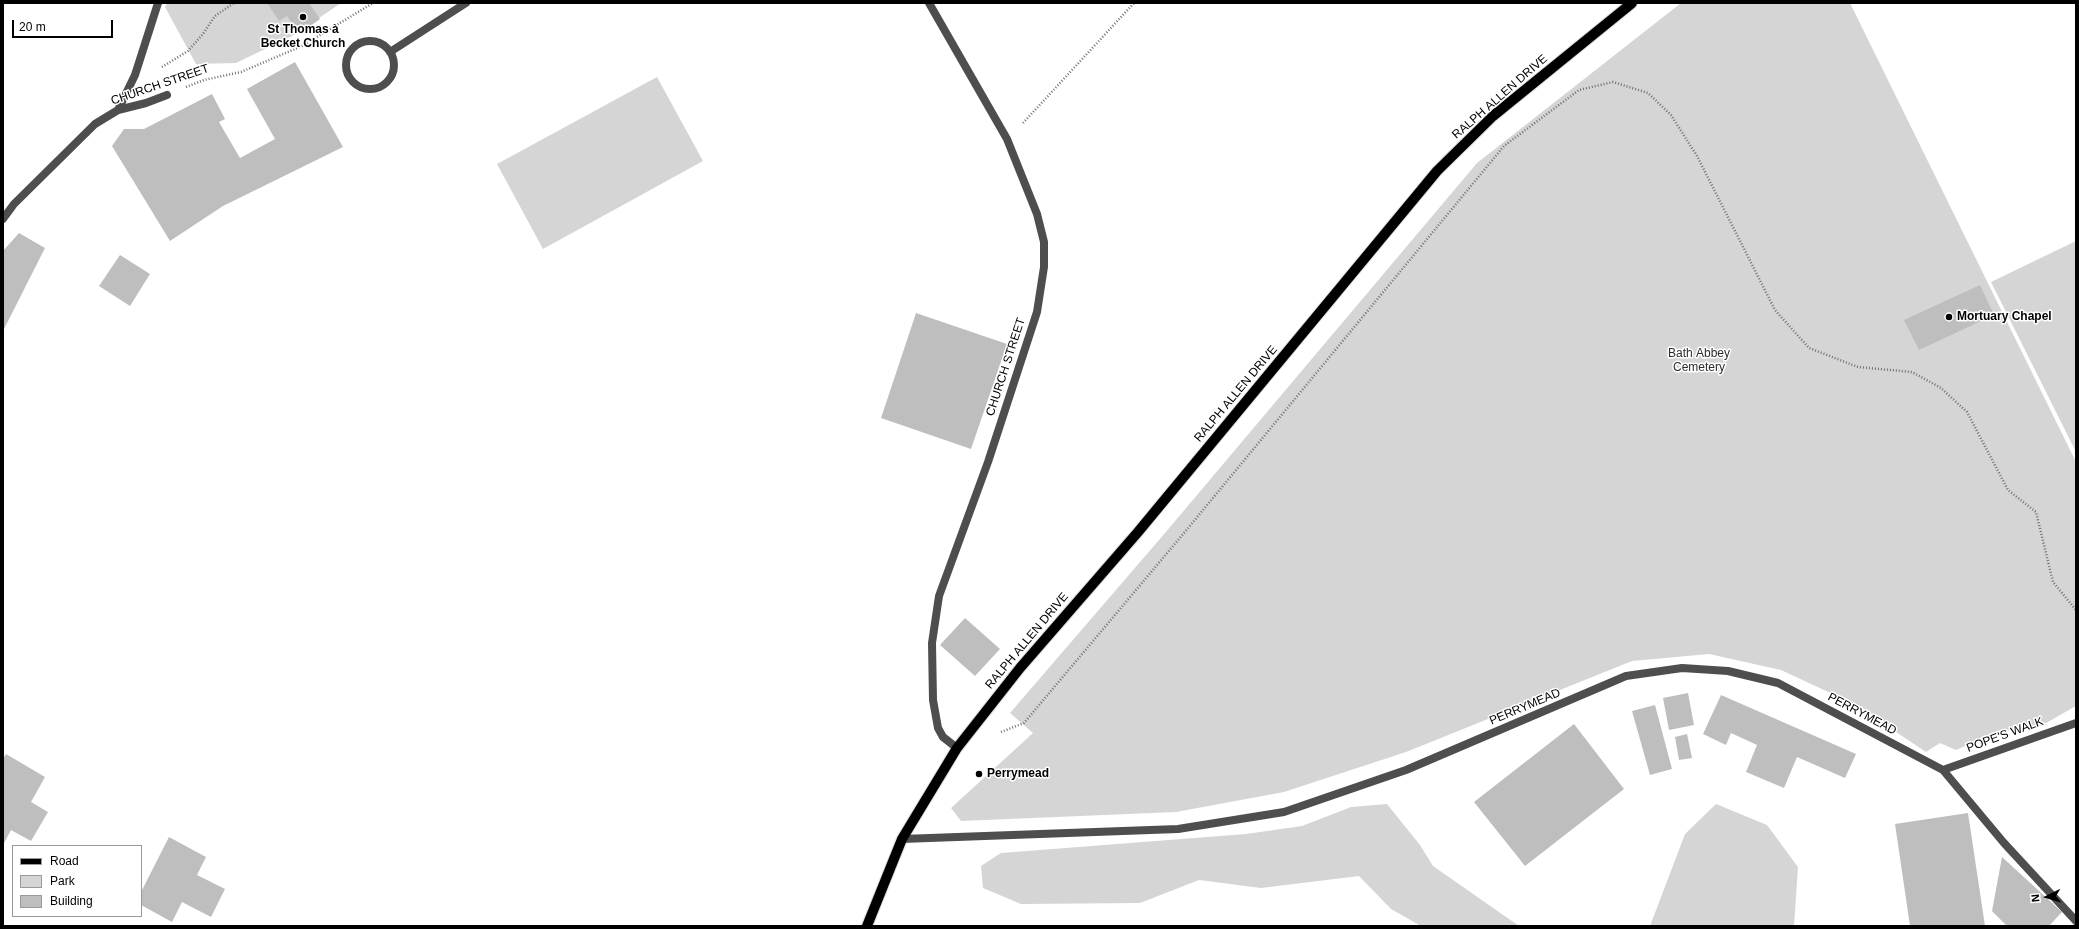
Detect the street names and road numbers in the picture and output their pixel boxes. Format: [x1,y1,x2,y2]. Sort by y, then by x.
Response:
street label: RALPH ALLEN DRIVE [1449,52,1551,142]
street label: CHURCH STREET [109,61,211,109]
street label: CHURCH STREET [983,316,1029,418]
street label: RALPH ALLEN DRIVE [1191,343,1281,445]
street label: RALPH ALLEN DRIVE [982,590,1072,692]
street label: PERRYMEAD [1487,686,1563,728]
street label: PERRYMEAD [1825,690,1899,738]
street label: POPE'S WALK [1965,714,2045,756]

